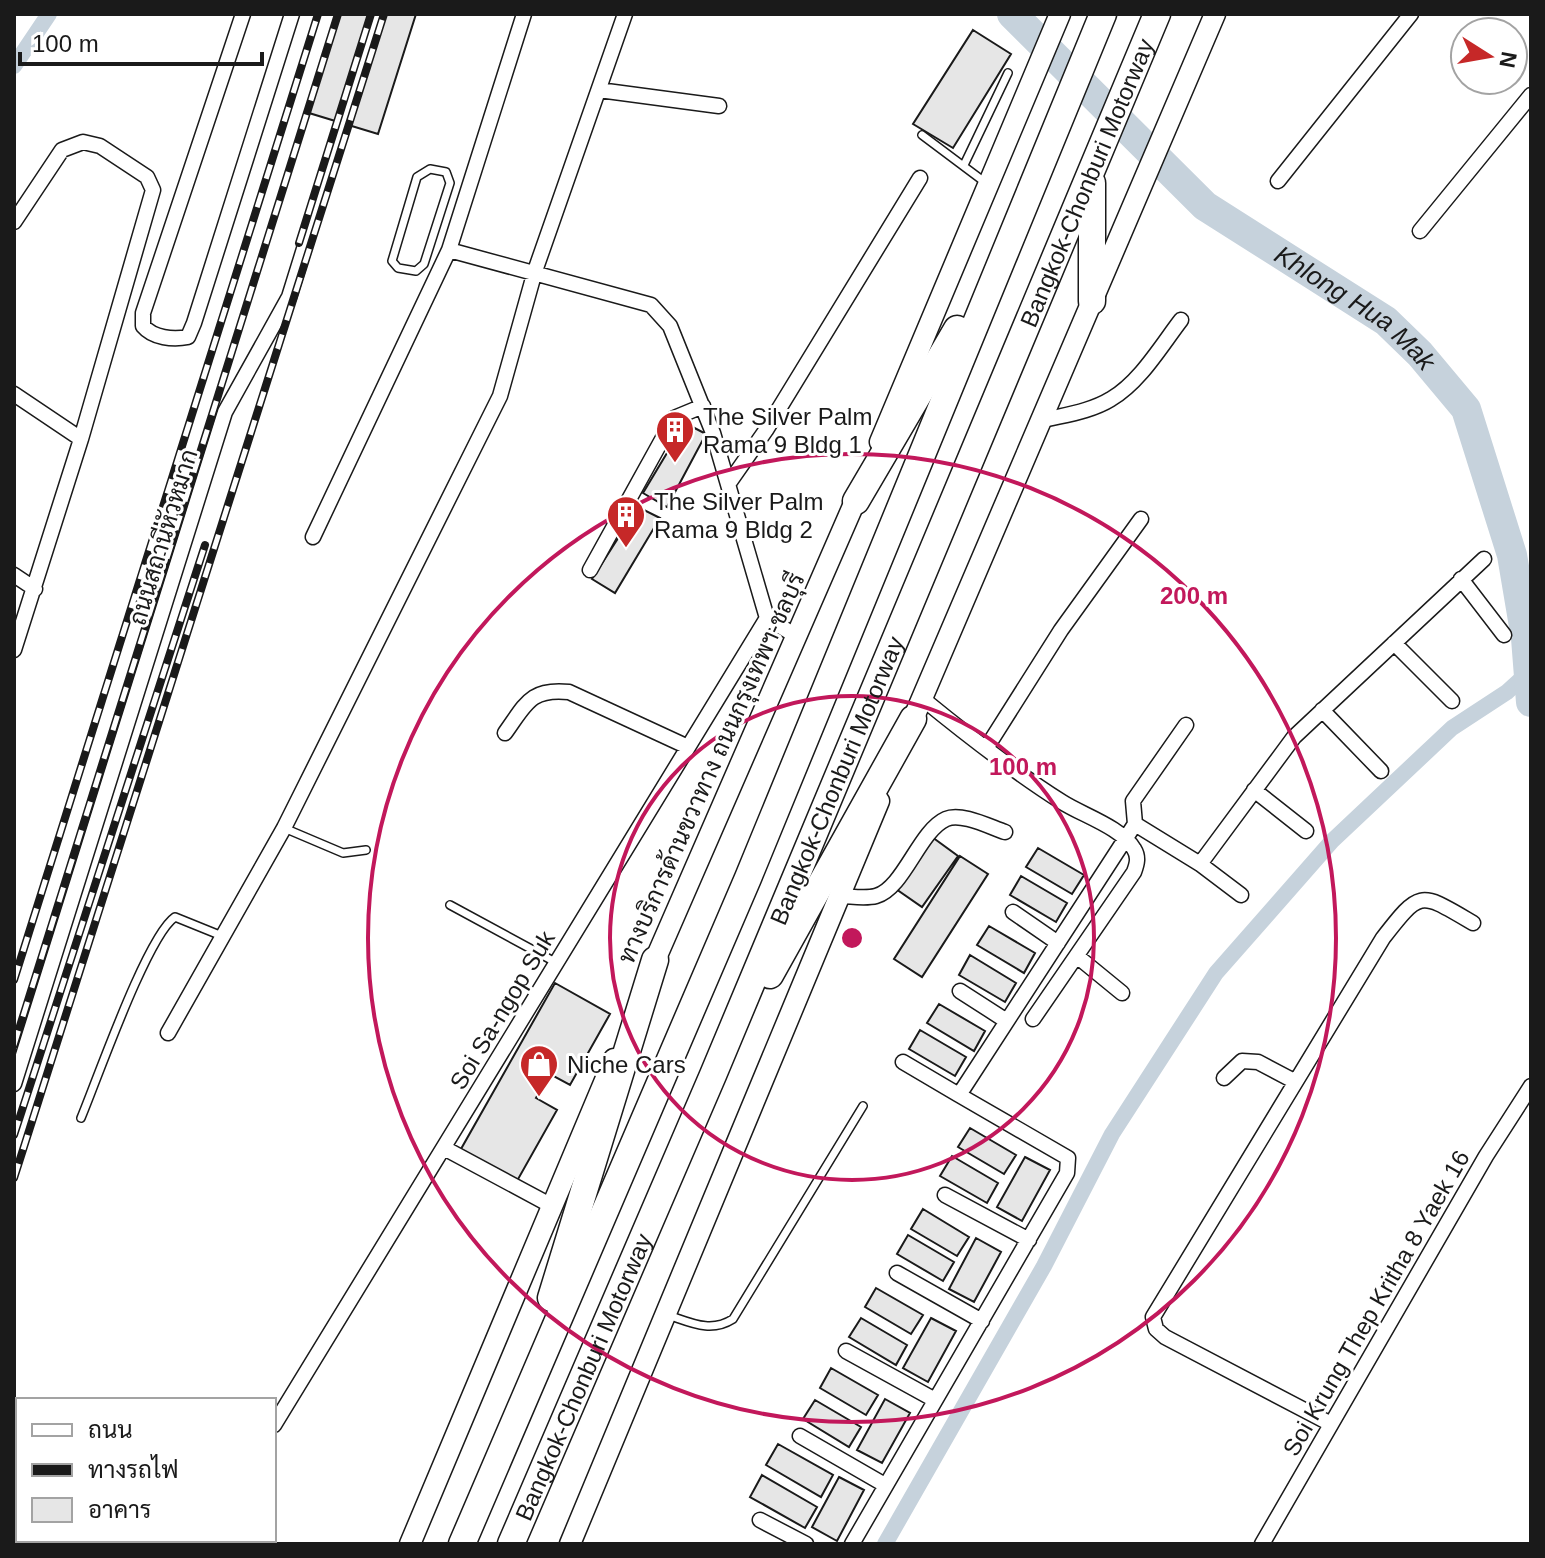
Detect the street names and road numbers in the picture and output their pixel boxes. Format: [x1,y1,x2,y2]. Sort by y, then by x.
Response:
street label: Bangkok-Chonburi Motorway [1014,35,1159,331]
street label: ถนนสถานีหัวหมาก [122,446,203,628]
street label: ทางบริการด้านขวาทาง ถนนกรุงเทพฯ-ชลบุรี [611,568,812,969]
street label: Bangkok-Chonburi Motorway [764,632,909,928]
street label: Soi Sa-ngop Suk [444,925,560,1094]
street label: Soi Krung Thep Kritha 8 Yaek 16 [1277,1145,1475,1461]
street label: Bangkok-Chonburi Motorway [509,1229,657,1524]

